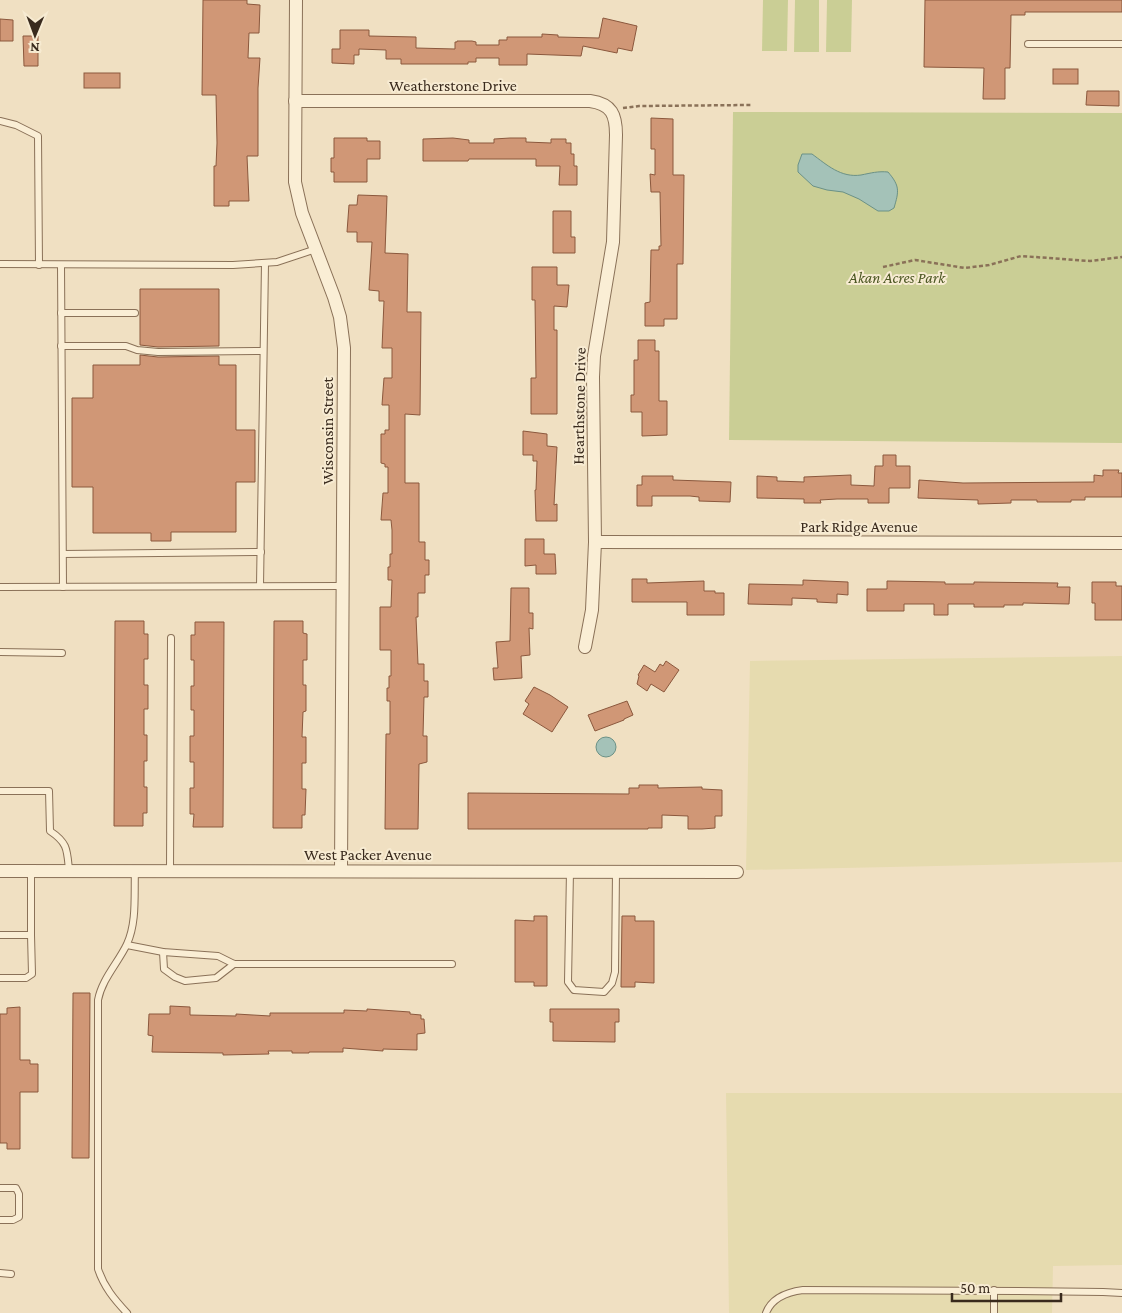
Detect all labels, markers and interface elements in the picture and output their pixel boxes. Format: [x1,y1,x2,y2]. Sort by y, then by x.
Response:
north arrow [10,10,60,60]
text: N [29,40,40,56]
street label: Weatherstone Drive [389,77,517,94]
park label: Akan Acres Park [848,269,946,286]
street label: Hearthstone Drive [569,347,589,465]
street label: Wisconsin Street [319,377,336,485]
street label: Park Ridge Avenue [800,518,918,536]
street label: West Packer Avenue [304,846,432,863]
scale bar [952,1270,1061,1302]
text: 50 m [960,1280,990,1296]

